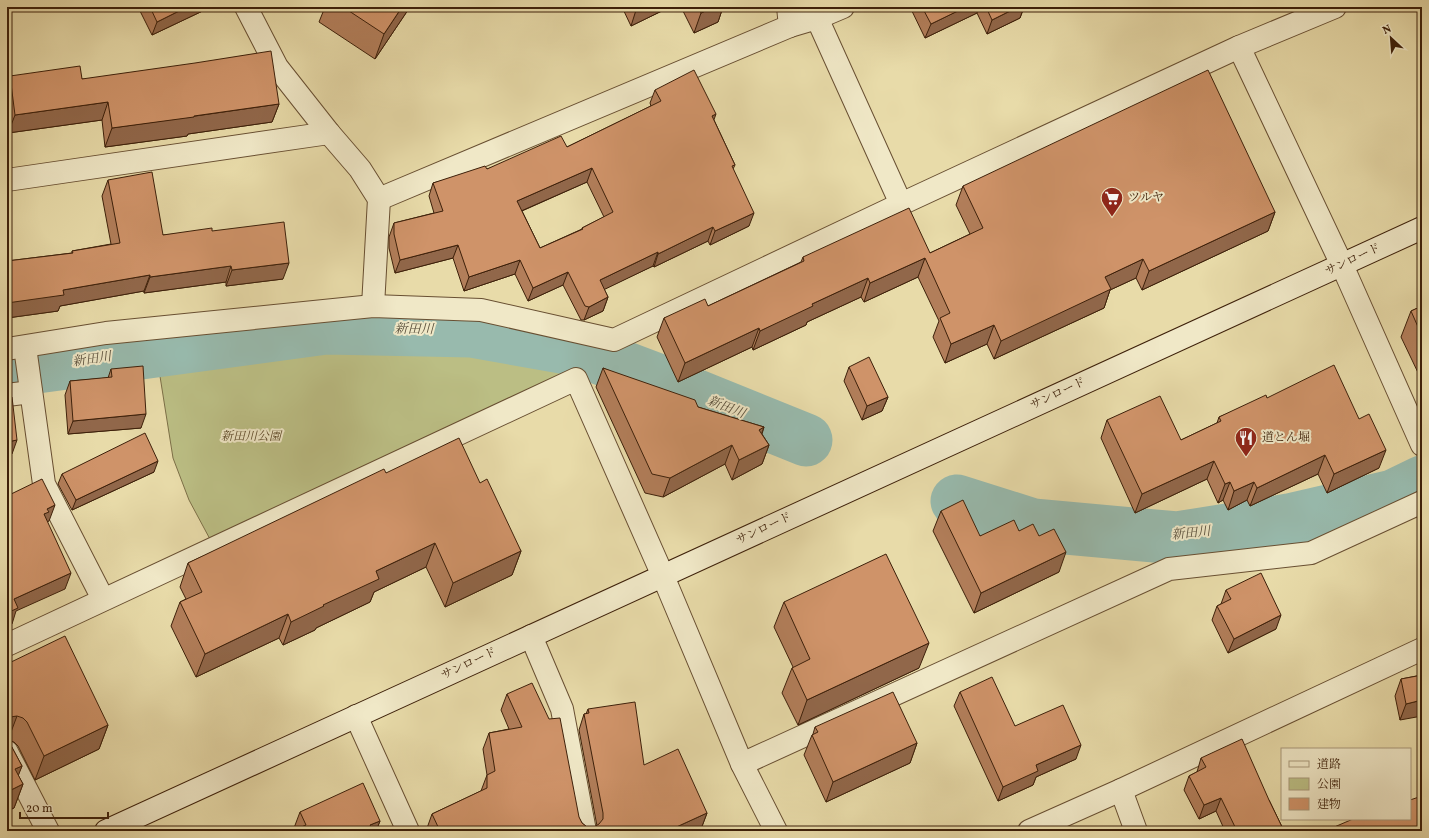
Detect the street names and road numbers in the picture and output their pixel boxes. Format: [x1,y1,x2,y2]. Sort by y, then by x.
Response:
street label: サンロード [1323,240,1383,280]
street label: サンロード [1028,374,1088,414]
street label: サンロード [734,509,794,549]
street label: サンロード [439,644,499,684]

